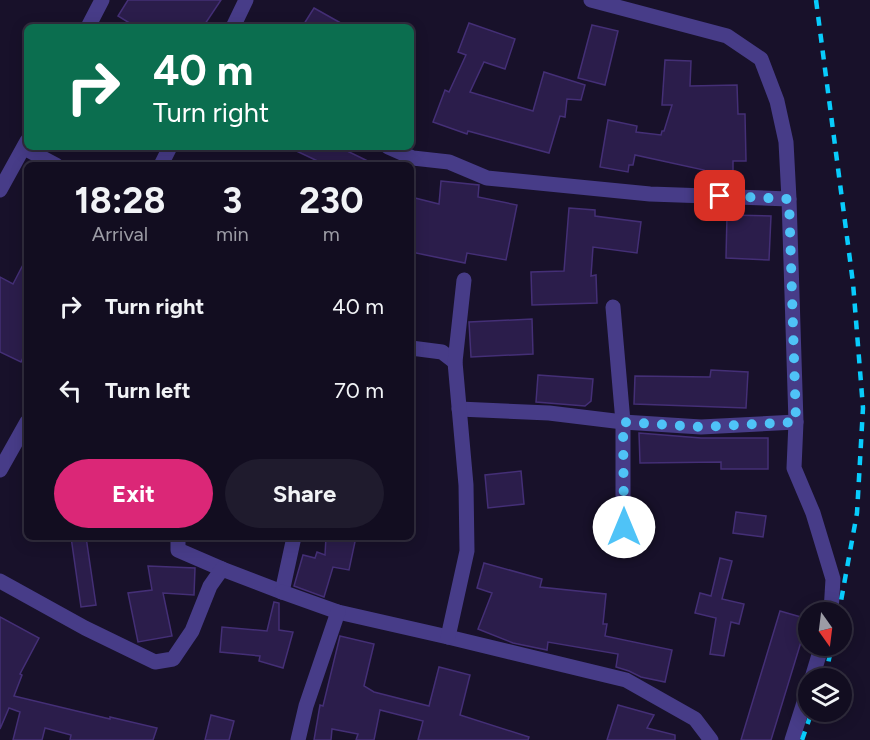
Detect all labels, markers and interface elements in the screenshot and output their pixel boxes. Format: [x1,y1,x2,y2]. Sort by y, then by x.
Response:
text: 40 m [153,45,253,96]
icon: right [54,48,132,126]
text: Turn right [153,96,269,129]
pin [694,170,745,221]
text: 18:28 [75,179,165,222]
text: 3 [222,179,242,222]
text: 230 [299,179,363,222]
icon: arrive [703,179,736,212]
text: Arrival [92,222,148,246]
text: min [216,222,249,246]
text: m [323,222,340,246]
icon: right [54,290,87,323]
text: Turn right [105,293,204,320]
text: 40 m [332,293,384,320]
icon: left [54,374,87,407]
text: Turn left [105,377,191,404]
text: 70 m [334,377,384,404]
button: Exit [54,459,213,528]
button: Share [225,459,384,528]
position arrow [592,495,656,559]
north arrow [798,602,852,656]
map controls [798,602,852,722]
button: layers [798,668,852,722]

